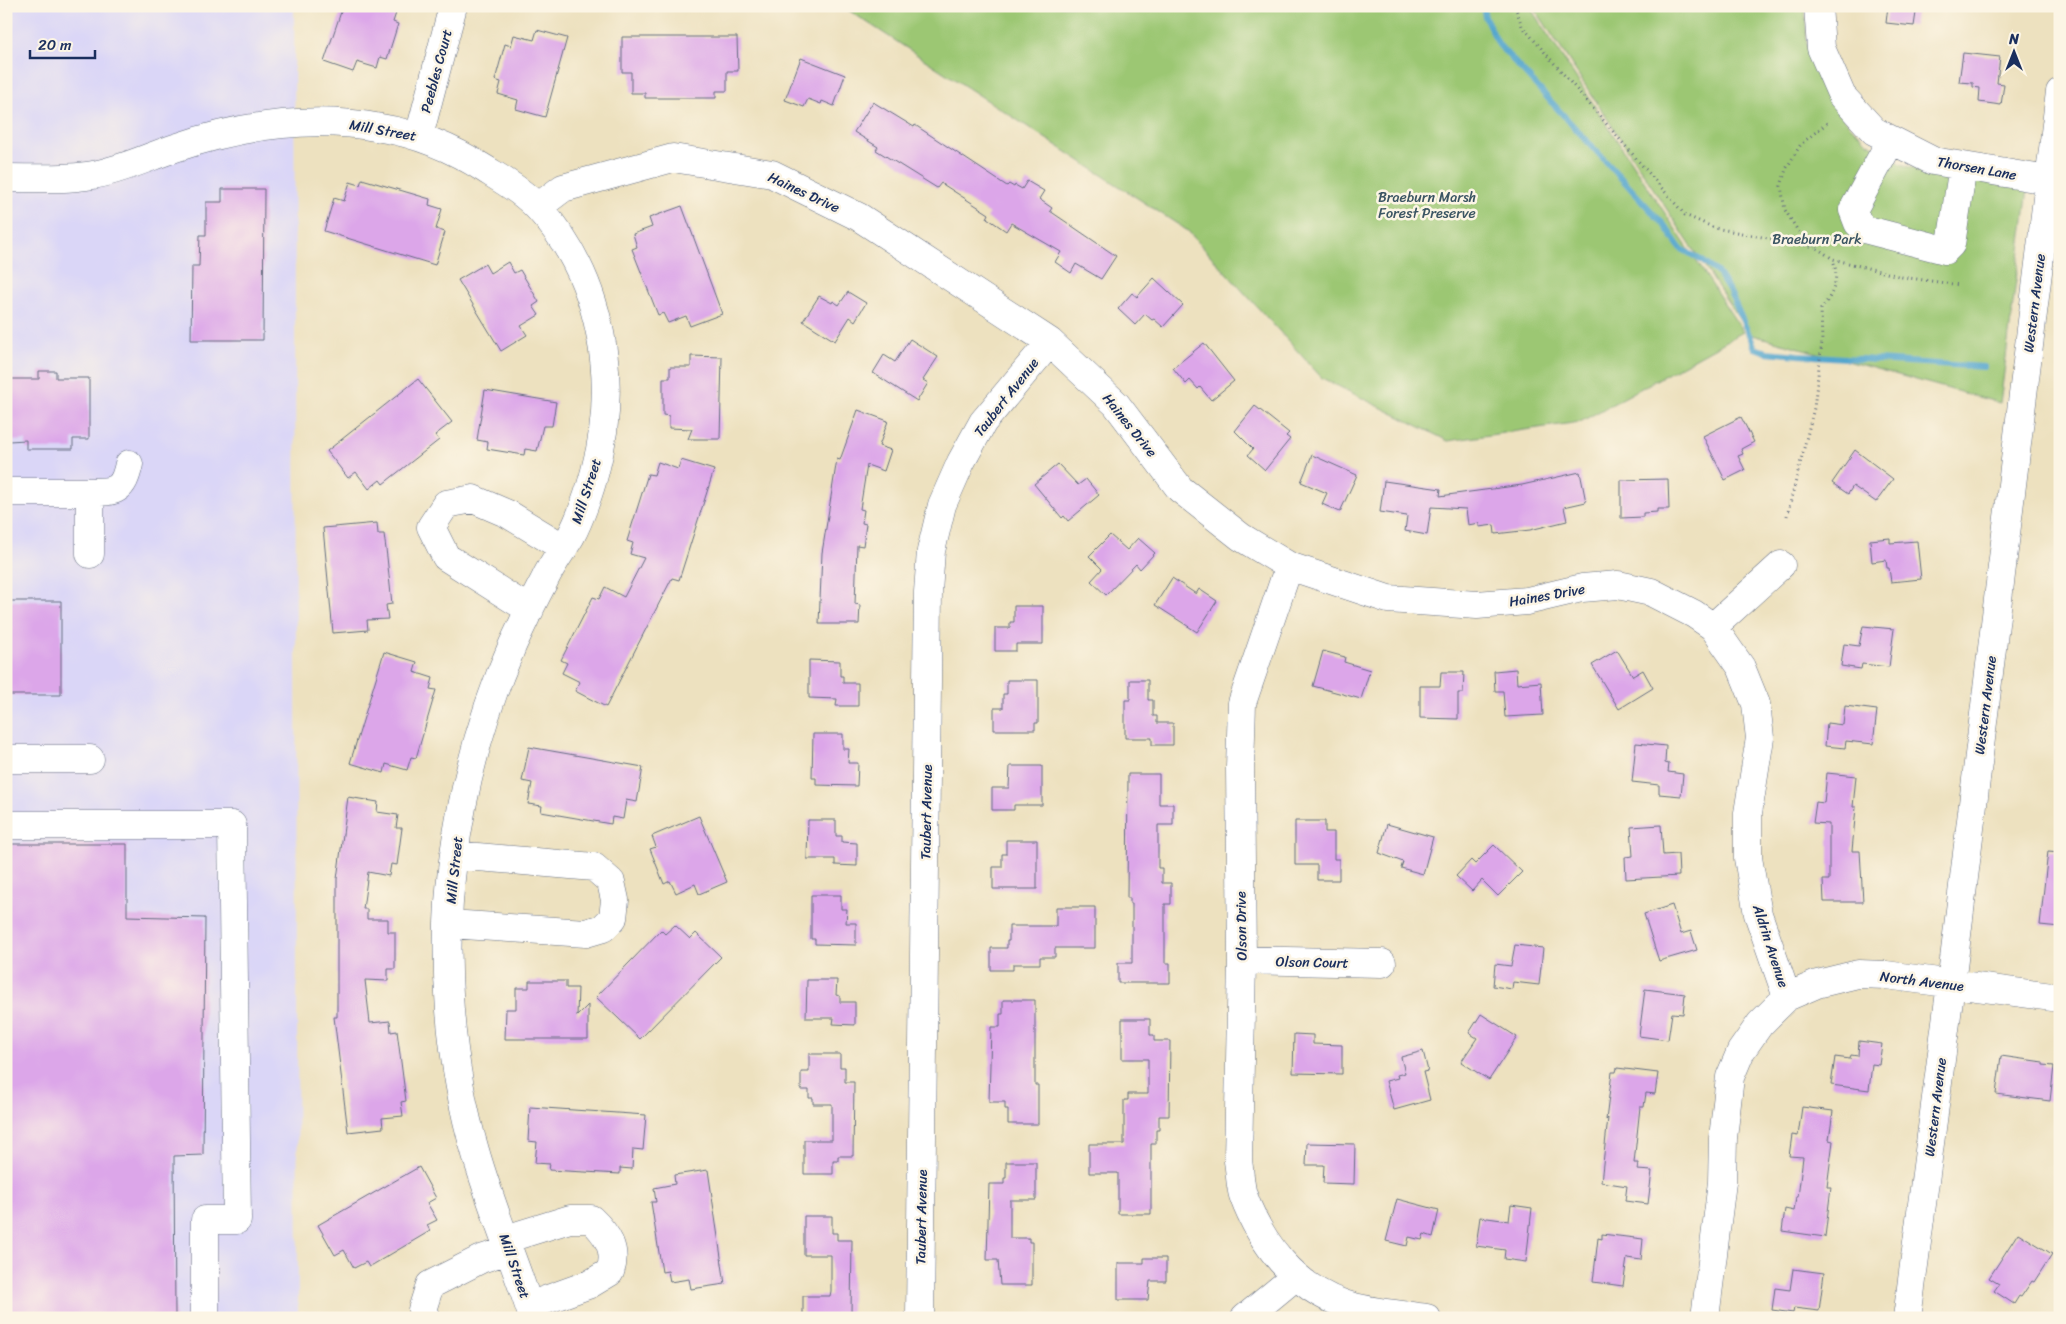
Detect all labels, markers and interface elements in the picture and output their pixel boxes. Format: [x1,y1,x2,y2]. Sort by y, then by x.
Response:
street label: Peebles Court [413,26,460,116]
text: N [2008,27,2019,52]
scale bar [30,28,95,60]
north arrow [1988,28,2038,78]
text: 20 m [38,32,72,58]
street label: Mill Street [347,112,418,149]
street label: Thorsen Lane [1935,149,2019,188]
street label: Haines Drive [764,165,844,220]
park label: Braeburn Marsh Forest Preserve [1378,185,1476,226]
park label: Braeburn Park [1772,227,1862,252]
street label: Western Avenue [2016,252,2053,354]
street label: Taubert Avenue [967,352,1046,443]
street label: Haines Drive [1096,388,1164,463]
street label: Mill Street [564,455,609,527]
street label: Haines Drive [1507,577,1587,614]
street label: Western Avenue [1967,654,2004,756]
street label: Taubert Avenue [913,764,940,860]
street label: Mill Street [439,835,470,905]
street label: Olson Drive [1228,891,1255,961]
street label: Aldrin Avenue [1745,900,1796,991]
street label: Olson Court [1275,949,1349,976]
street label: North Avenue [1879,964,1966,999]
street label: Western Avenue [1917,1056,1954,1158]
street label: Taubert Avenue [908,1169,935,1265]
street label: Mill Street [492,1230,537,1302]

